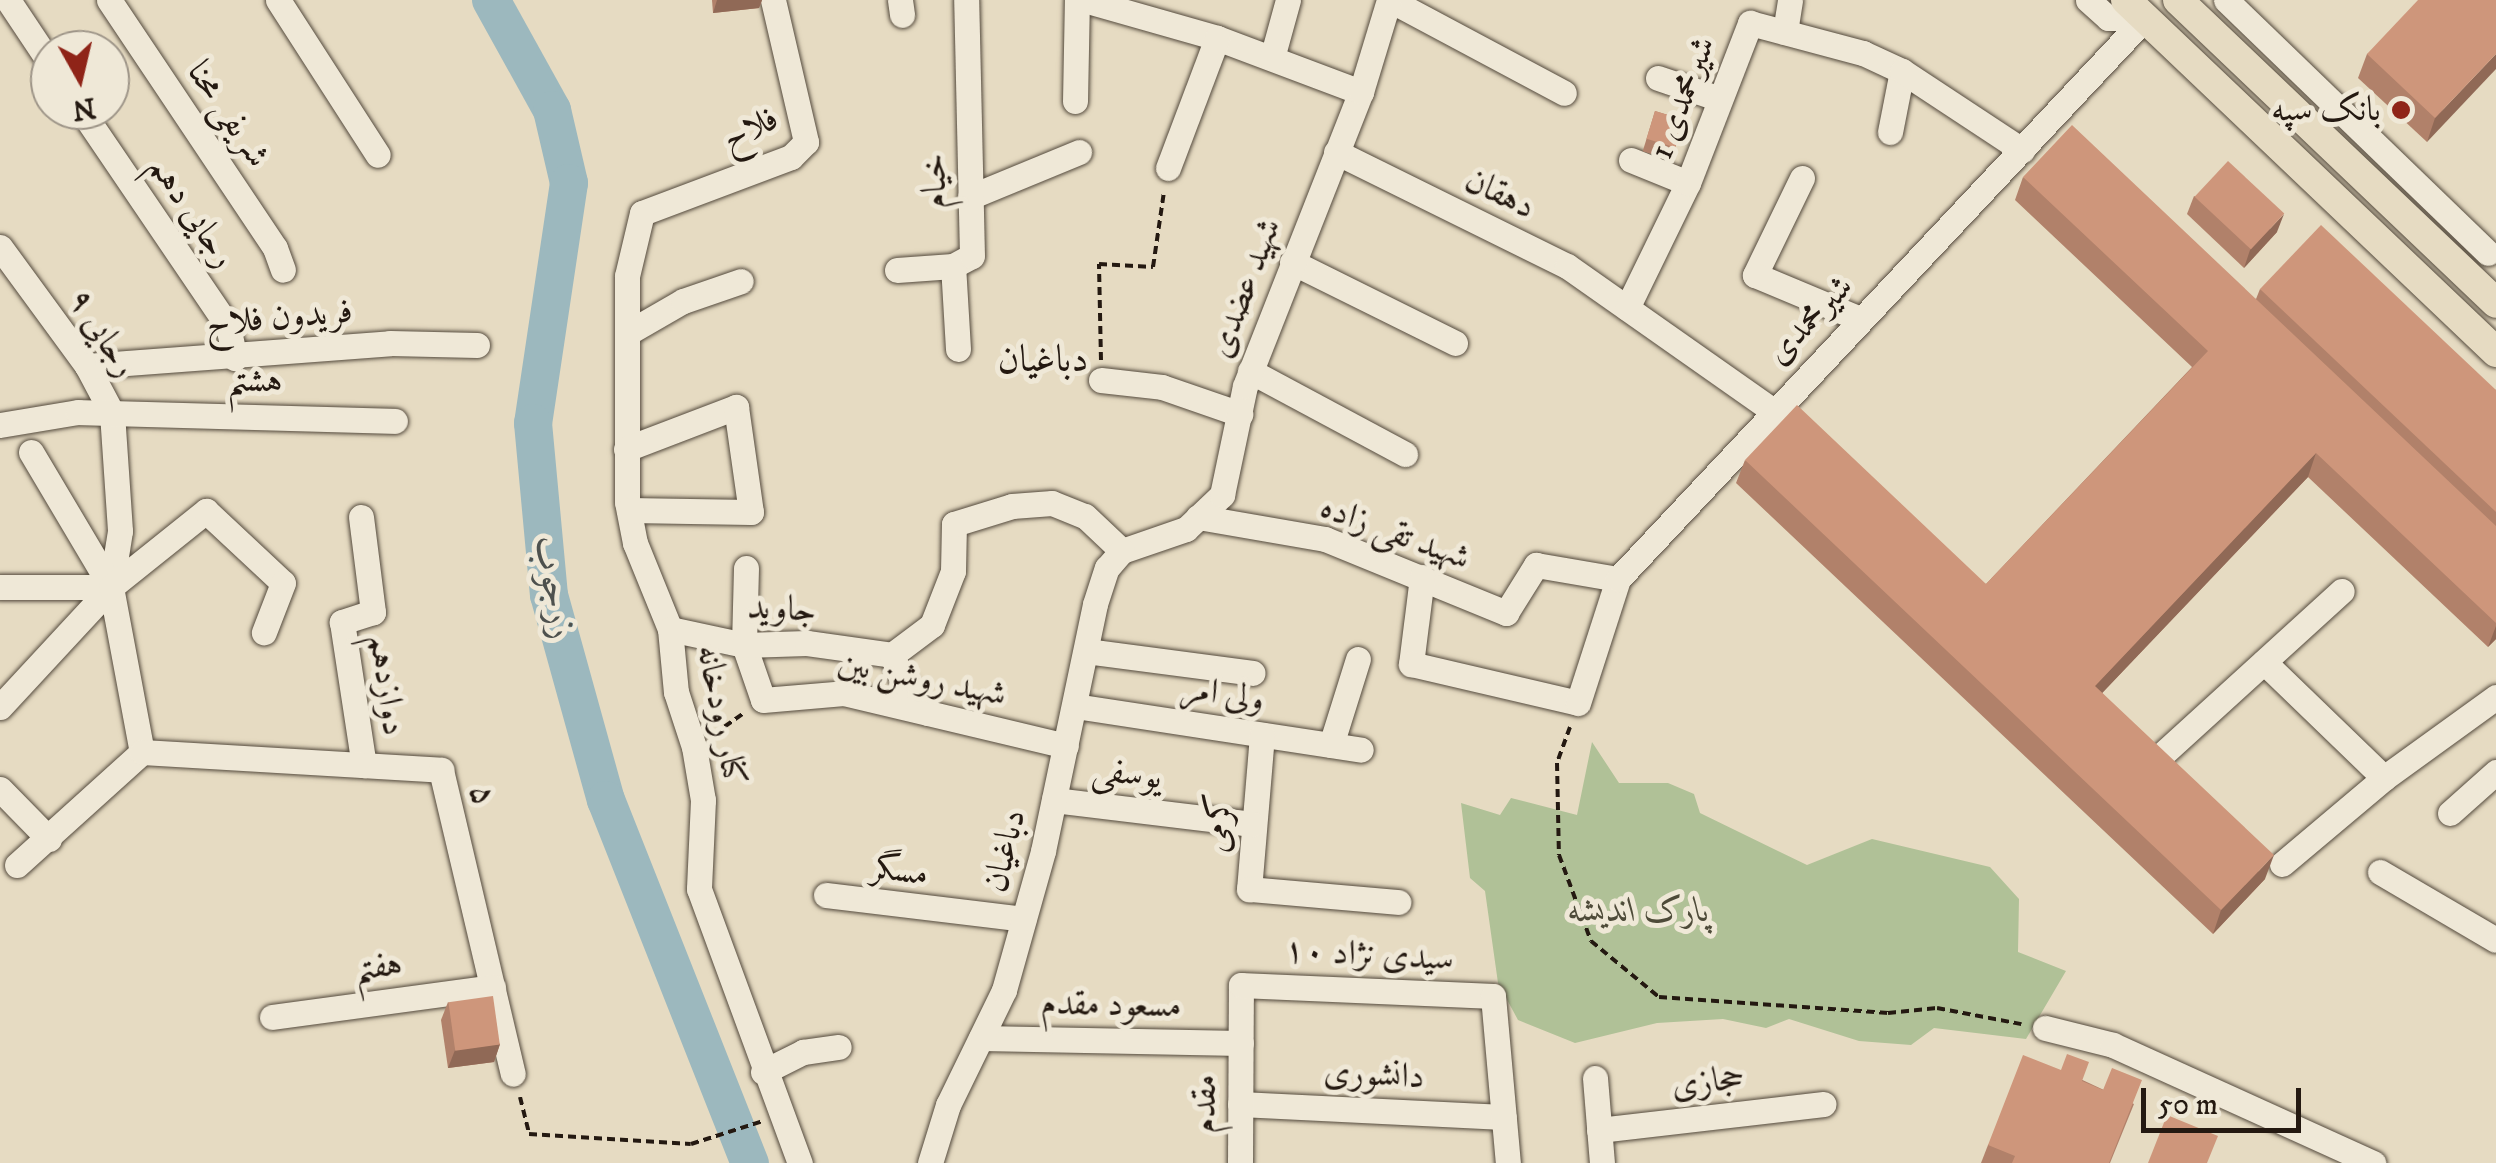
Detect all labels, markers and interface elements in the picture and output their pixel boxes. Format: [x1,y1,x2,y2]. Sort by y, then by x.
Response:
north arrow [30,30,130,130]
street label: شیرمحمدی 1 [1640,31,1726,165]
street label: شریفی محنا [177,53,279,175]
text: N [70,89,98,127]
place label: بانک سپه [2271,89,2381,131]
street label: فلاح [715,98,785,160]
marker: بانک سپه [2390,99,2412,121]
street label: رجایی دهم [139,148,245,276]
street label: خیام [914,153,956,209]
street label: دهقان [1458,159,1542,229]
street label: شهید عضدی [1199,212,1291,364]
street label: شیرمحمدی [1757,267,1863,373]
street label: رجایی ۹ [58,281,146,385]
street label: فریدون فلاح [204,291,354,345]
district label: دباغیان [998,338,1088,384]
street label: هشتم [227,360,283,402]
street label: شهید تقی زاده [1314,486,1476,580]
water label: زرجوب [523,533,585,643]
street label: جاوید [746,586,818,632]
street label: دوازدهم [359,632,415,738]
street label: کنار رودخانه [687,641,755,789]
street label: شهید روشن بین [834,642,1010,716]
street label: ولی امر [1179,667,1267,721]
street label: یوسفی [1090,749,1164,799]
street label: ۵ [460,780,506,810]
street label: کرمی [1196,792,1242,854]
street label: دباغیان [975,805,1035,897]
street label: مسگر [869,846,931,896]
park label: پارک اندیشه [1568,890,1710,932]
street label: سیدی نژاد ۱۰ [1283,930,1455,980]
street label: هفتم [351,943,405,991]
street label: مسعود مقدم [1040,983,1182,1027]
street label: دانشوری [1322,1051,1426,1099]
street label: حجازی [1669,1057,1747,1107]
scale bar [2146,1068,2306,1130]
street label: مقدم [1184,1074,1226,1134]
text: 50 m [2158,1087,2218,1124]

